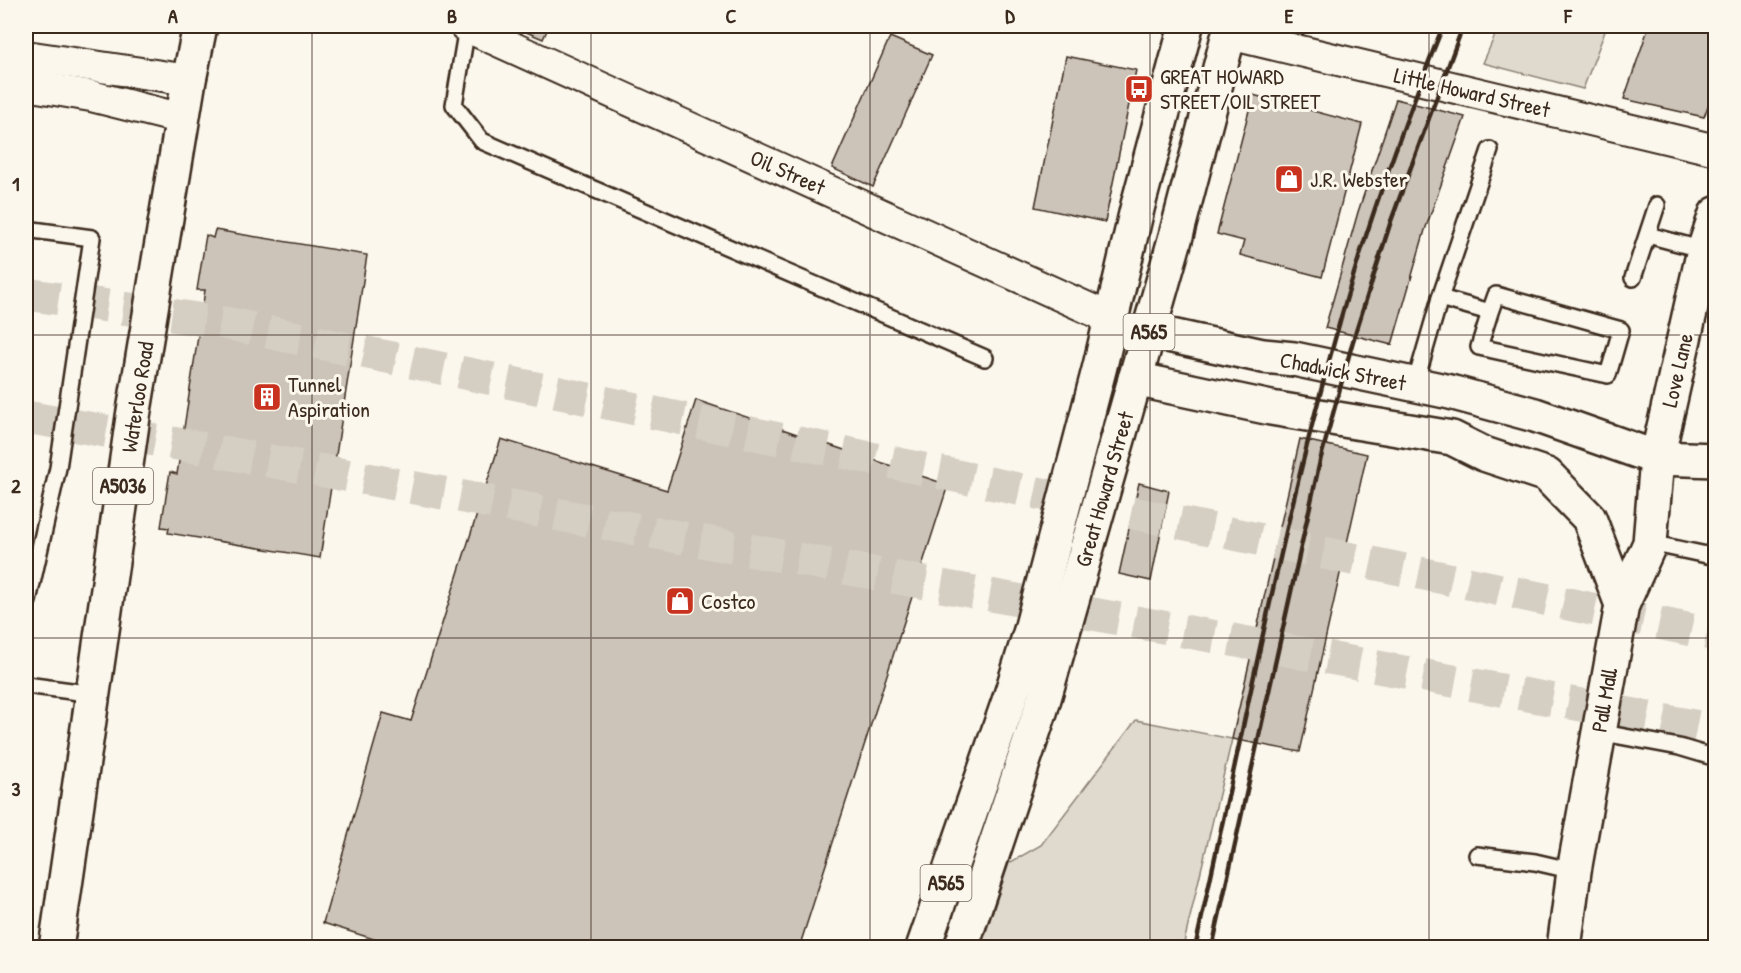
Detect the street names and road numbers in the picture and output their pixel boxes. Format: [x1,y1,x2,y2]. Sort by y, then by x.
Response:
street label: Little Howard Street [1391,59,1553,125]
street label: Oil Street [746,142,831,202]
road number: A565 [1124,314,1174,350]
street label: Love Lane [1654,330,1700,410]
street label: Waterloo Road [113,339,161,455]
street label: Chadwick Street [1278,344,1409,398]
street label: Great Howard Street [1067,407,1141,570]
road number: A5036 [93,468,153,504]
street label: Pall Mall [1584,665,1625,735]
road number: A565 [920,865,972,901]

